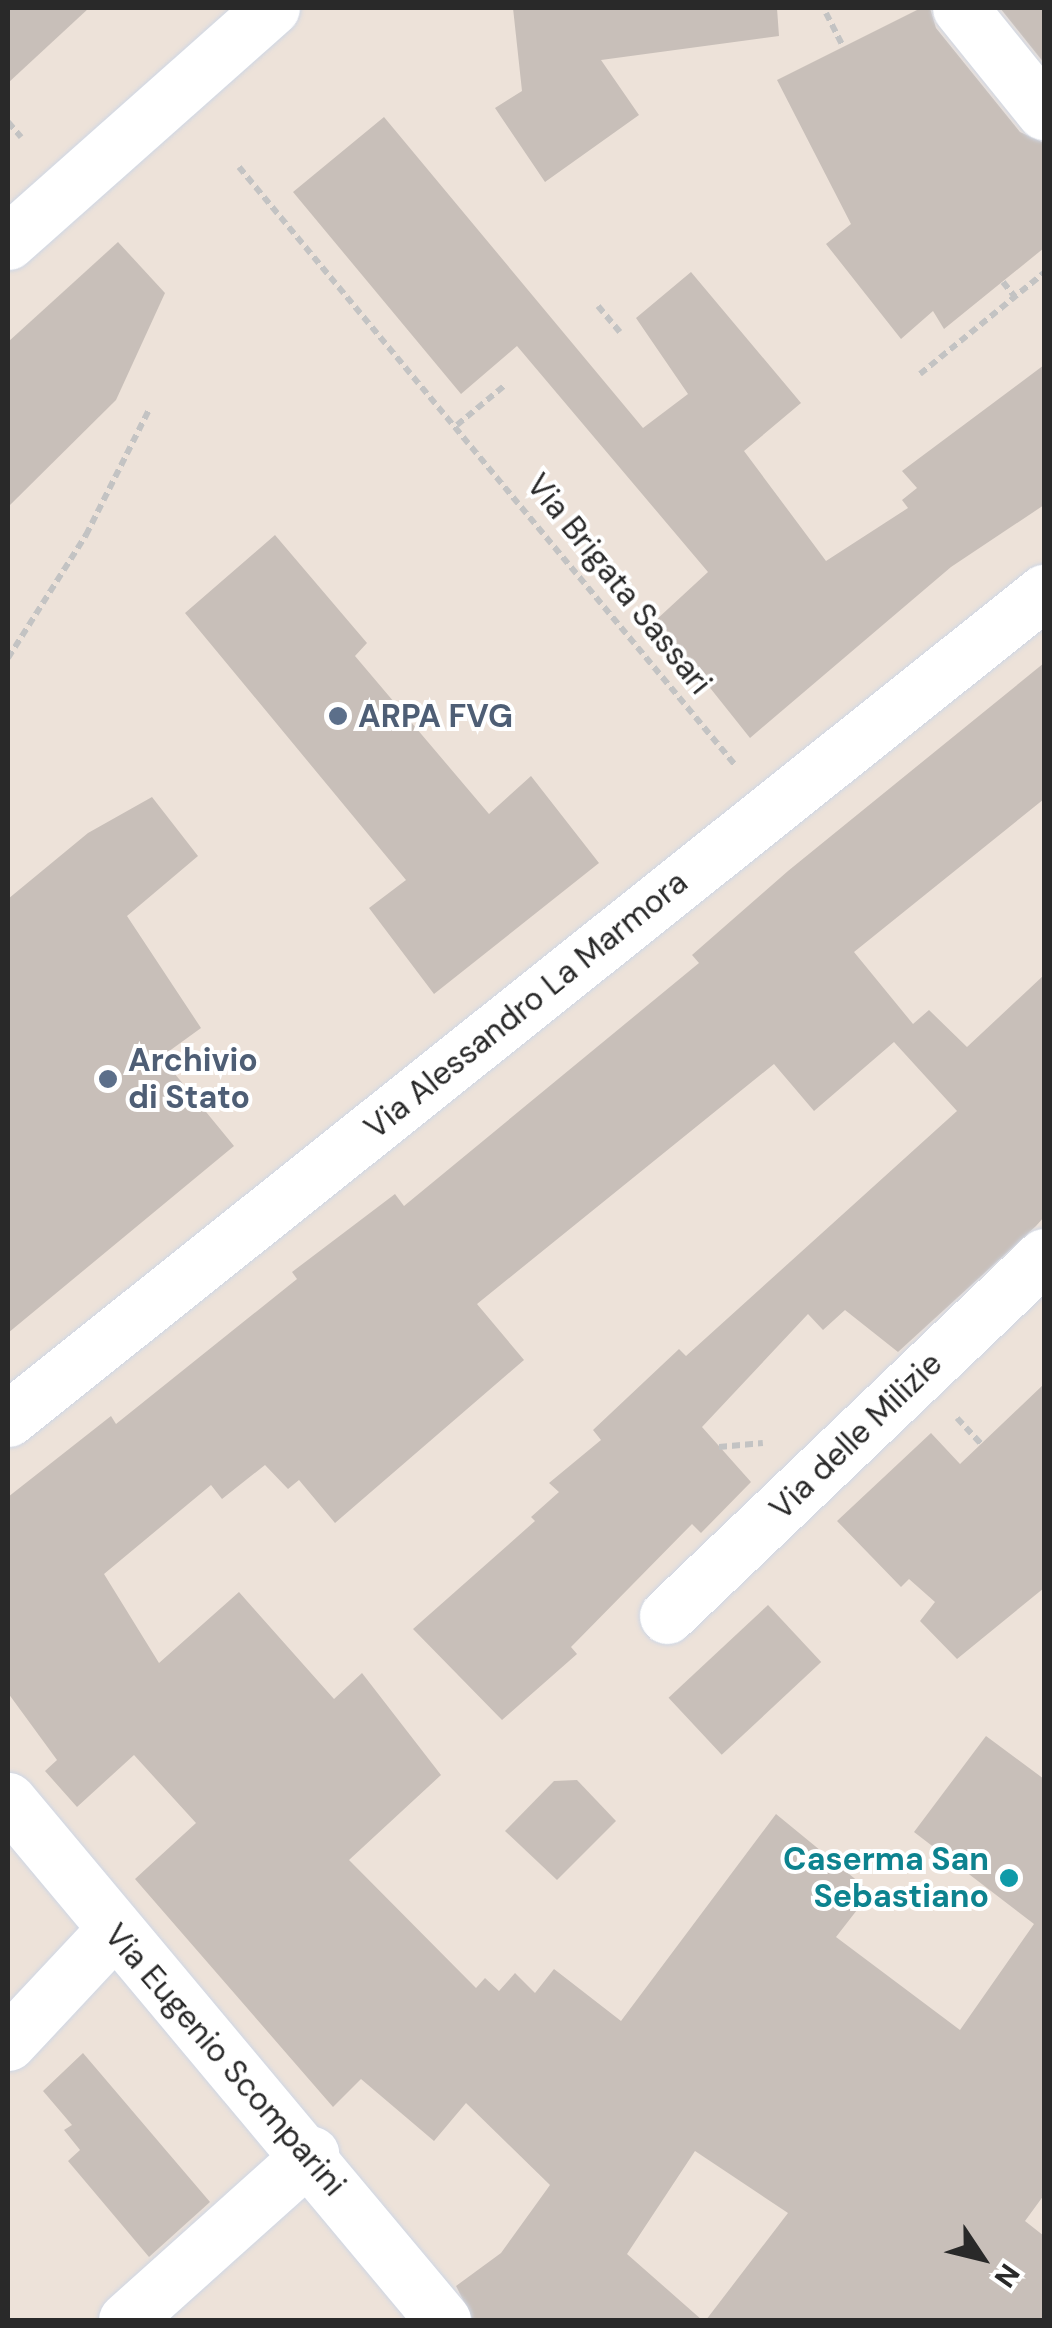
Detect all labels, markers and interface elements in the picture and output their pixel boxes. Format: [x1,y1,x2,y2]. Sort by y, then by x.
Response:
street label: Via Brigata Sassari [518,466,720,702]
place label: ARPA FVG [358,697,513,735]
marker: ARPA FVG [327,705,349,727]
street label: Via Alessandro La Marmora [357,863,695,1147]
place label: Archivio di Stato [128,1042,258,1117]
marker: Archivio di Stato [97,1068,119,1090]
street label: Via delle Milizie [762,1344,950,1528]
place label: Caserma San Sebastiano [783,1841,989,1916]
marker: Caserma San Sebastiano [998,1867,1020,1889]
street label: Via Eugenio Scomparini [96,1916,354,2204]
north arrow [932,2208,1032,2308]
text: N [986,2257,1028,2294]

